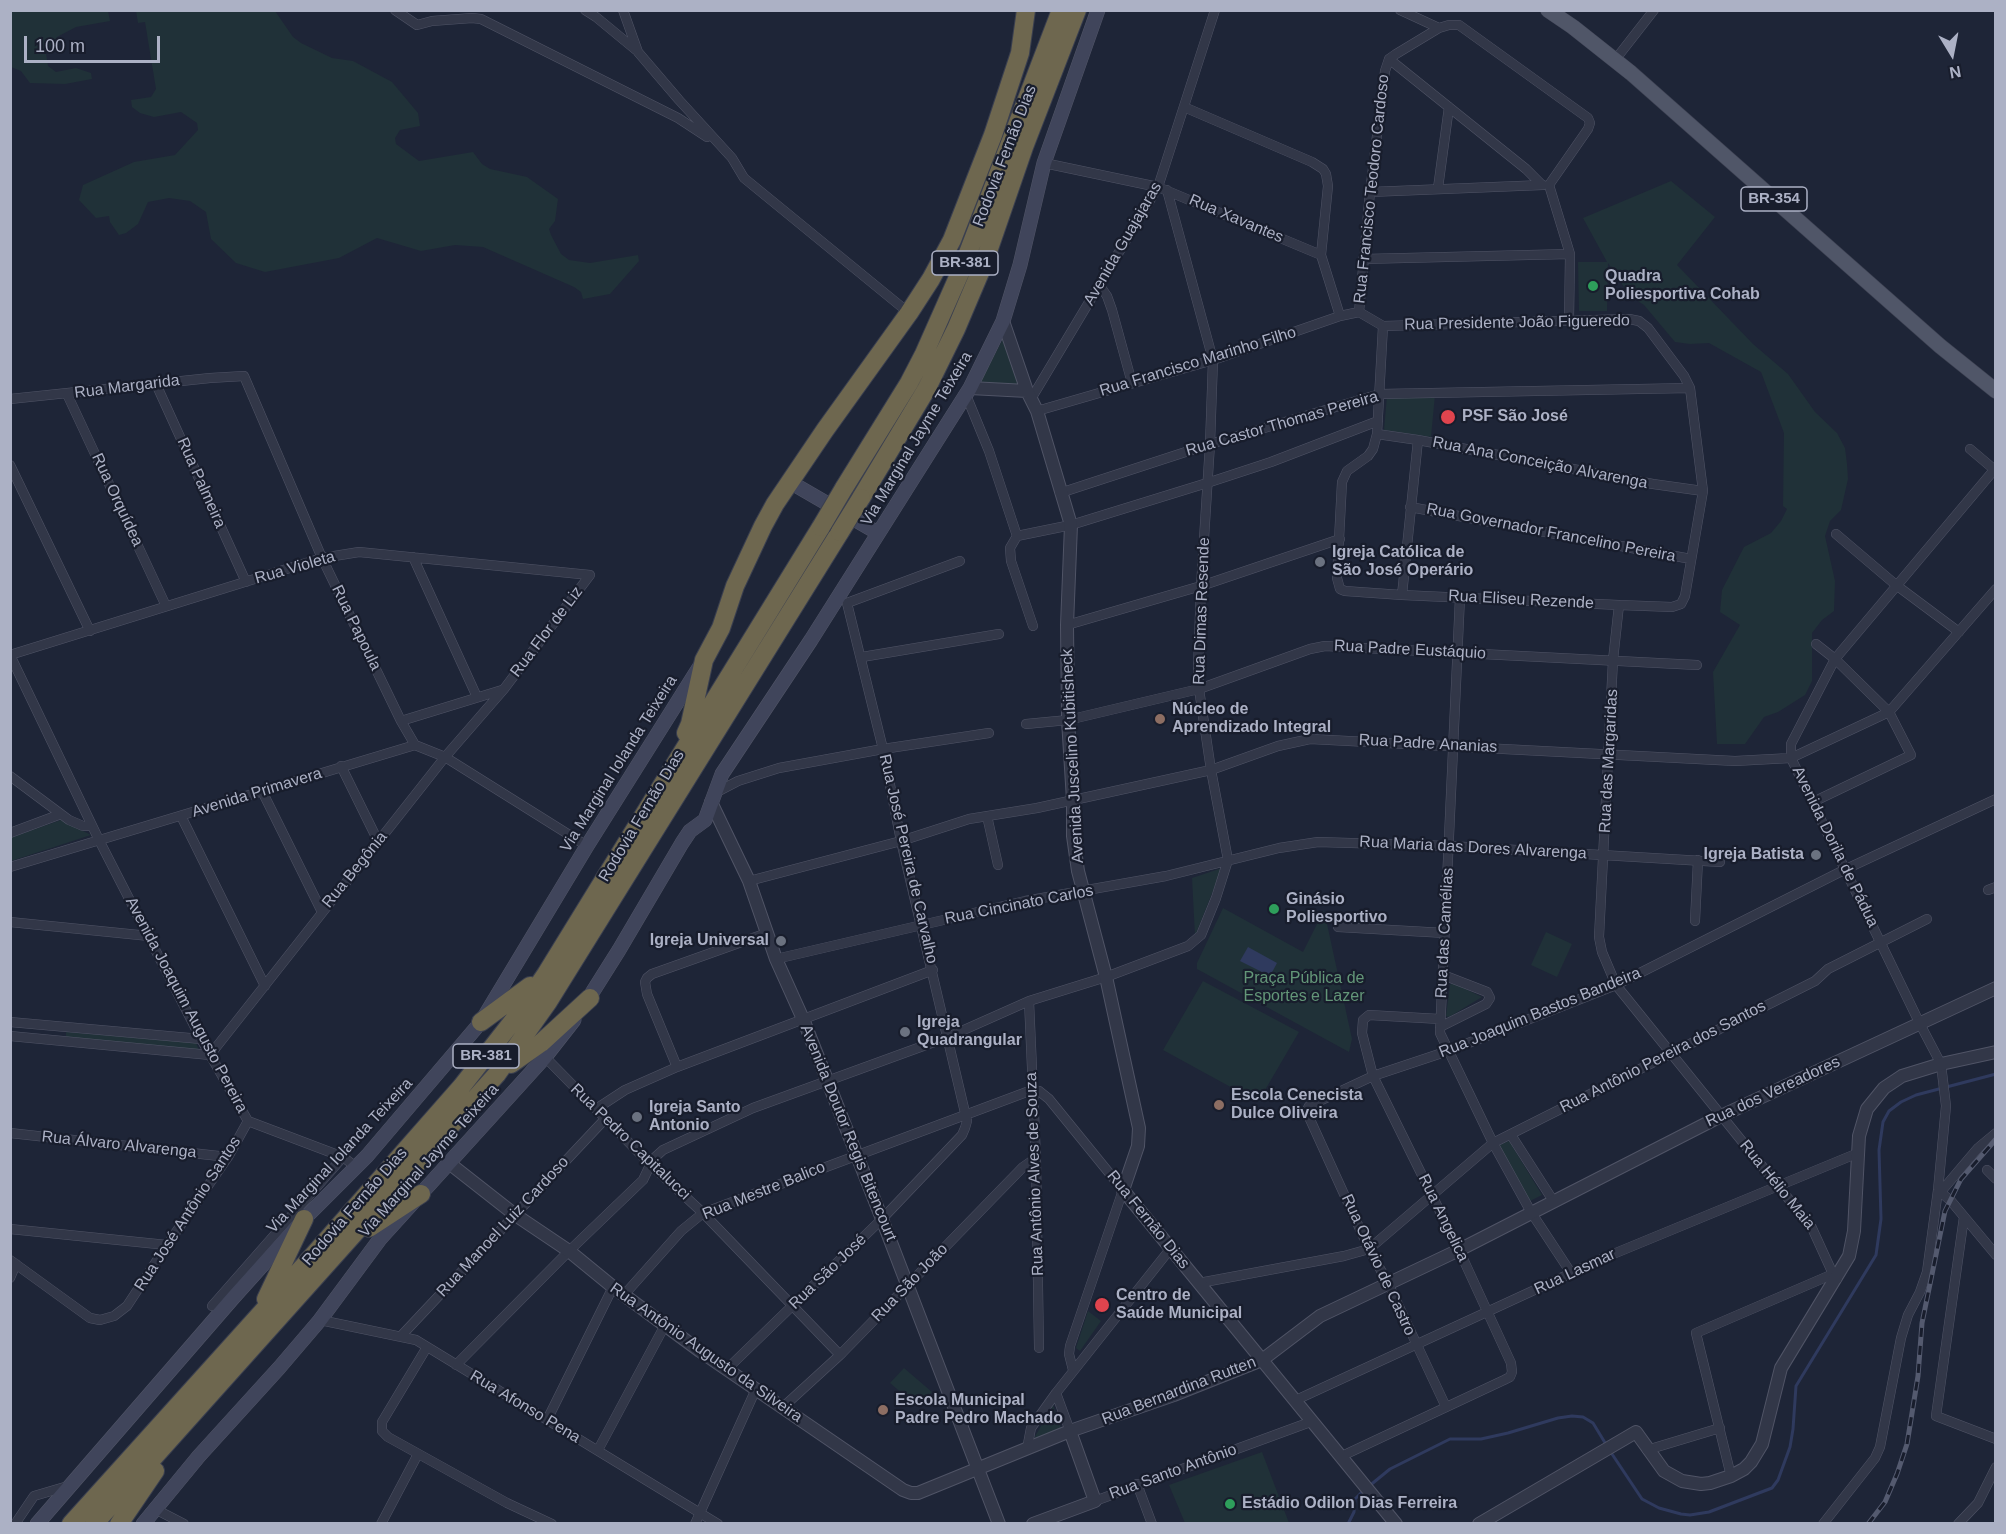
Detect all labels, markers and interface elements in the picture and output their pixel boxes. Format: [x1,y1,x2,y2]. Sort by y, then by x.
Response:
scale bar [27,24,164,62]
north arrow [1922,24,1982,84]
text: 100 m [35,36,85,56]
text: N [1948,63,1962,82]
street label: Rua Francisco Teodoro Cardoso [1350,73,1394,305]
street label: Rodovia Fernão Dias [969,82,1041,230]
street label: Avenida Guajajaras [1080,179,1166,309]
road number: BR-354 [1741,187,1807,211]
street label: Rua Xavantes [1186,191,1286,247]
road number: BR-381 [932,251,998,275]
place label: Quadra Poliesportiva Cohab [1605,267,1760,305]
marker: Quadra Poliesportiva Cohab [1586,279,1600,293]
street label: Rua Presidente João Figueredo [1404,311,1630,335]
street label: Rua Francisco Marinho Filho [1097,323,1299,401]
street label: Via Marginal Jayme Teixeira [857,348,977,530]
street label: Rua Margarida [73,371,181,403]
street label: Rua Castor Thomas Pereira [1184,387,1380,461]
place label: PSF São José [1462,407,1568,427]
marker: PSF São José [1439,408,1457,426]
street label: Rua Ana Conceição Alvarenga [1431,433,1649,493]
street label: Rua Palmeira [173,435,229,531]
street label: Rua Orquídea [87,450,147,550]
street label: Rua Governador Francelino Pereira [1425,499,1677,567]
street label: Rua Dimas Resende [1190,537,1214,685]
place label: Igreja Católica de São José Operário [1332,543,1473,581]
street label: Rua Violeta [253,547,337,589]
marker: Igreja Católica de São José Operário [1313,555,1327,569]
street label: Rua Papoula [327,582,385,674]
street label: Rua Flor de Liz [507,583,587,681]
street label: Rua Eliseu Rezende [1448,587,1594,613]
street label: Rua Padre Eustáquio [1334,636,1486,664]
street label: Avenida Juscelino Kubitisheck [1058,648,1088,864]
street label: Via Marginal Iolanda Teixeira [557,672,681,856]
street label: Rua das Margaridas [1596,689,1622,833]
place label: Núcleo de Aprendizado Integral [1172,700,1331,738]
marker: Núcleo de Aprendizado Integral [1153,712,1167,726]
street label: Rua Padre Ananias [1358,731,1498,757]
street label: Rodovia Fernão Dias [595,747,689,885]
street label: Rua José Pereira de Carvalho [875,752,941,966]
street label: Avenida Dorila de Pádua [1788,763,1882,931]
street label: Avenida Primavera [190,764,324,822]
street label: Rua Begônia [318,828,392,912]
street label: Rua Maria das Dores Alvarenga [1359,832,1587,864]
place label: Igreja Batista [1704,845,1804,865]
marker: Igreja Batista [1809,848,1823,862]
street label: Rua das Camélias [1432,867,1458,999]
street label: Rua Cincinato Carlos [943,881,1095,929]
place label: Ginásio Poliesportivo [1286,890,1387,928]
street label: Avenida Joaquim Augusto Pereira [121,894,251,1116]
marker: Ginásio Poliesportivo [1267,902,1281,916]
place label: Igreja Universal [650,931,769,951]
marker: Igreja Universal [774,934,788,948]
street label: Rua Joaquim Bastos Bandeira [1436,964,1644,1062]
park label: Praça Pública de Esportes e Lazer [1244,969,1364,1007]
street label: Rua Antônio Pereira dos Santos [1557,997,1769,1117]
place label: Igreja Quadrangular [917,1013,1022,1051]
street label: Avenida Doutor Regis Bitencourt [796,1022,900,1244]
marker: Igreja Quadrangular [898,1025,912,1039]
road number: BR-381 [453,1044,519,1068]
street label: Rua dos Vereadores [1703,1052,1843,1132]
street label: Rua Antônio Alves de Souza [1022,1072,1048,1276]
street label: Via Marginal Iolanda Teixeira [263,1074,417,1238]
street label: Via Marginal Jayme Teixeira [355,1080,503,1242]
street label: Rua Pedro Capitalucci [566,1080,694,1204]
place label: Escola Cenecista Dulce Oliveira [1231,1086,1363,1124]
place label: Igreja Santo Antonio [649,1098,741,1136]
marker: Escola Cenecista Dulce Oliveira [1212,1098,1226,1112]
marker: Igreja Santo Antonio [630,1110,644,1124]
street label: Rua Álvaro Alvarenga [41,1127,197,1163]
street label: Rua José Antônio Santos [131,1133,245,1295]
street label: Rua Hélio Maia [1735,1136,1819,1234]
street label: Rodovia Fernão Dias [298,1144,412,1270]
street label: Rua Manoel Luiz Cardoso [433,1153,573,1301]
street label: Rua Mestre Balico [700,1158,828,1224]
street label: Rua Fernão Dias [1102,1167,1194,1273]
street label: Rua Angelica [1414,1171,1472,1265]
street label: Rua Otávio de Castro [1337,1191,1419,1339]
street label: Rua São José [785,1230,871,1314]
street label: Rua São João [868,1240,952,1326]
street label: Rua Lasmar [1531,1245,1619,1299]
street label: Rua Antônio Augusto da Silveira [606,1279,806,1427]
place label: Centro de Saúde Municipal [1116,1286,1242,1324]
marker: Centro de Saúde Municipal [1093,1296,1111,1314]
street label: Rua Bernardina Rutten [1099,1353,1259,1429]
street label: Rua Afonso Pena [466,1366,584,1448]
place label: Escola Municipal Padre Pedro Machado [895,1391,1063,1429]
marker: Escola Municipal Padre Pedro Machado [876,1403,890,1417]
street label: Rua Santo Antônio [1107,1440,1239,1504]
place label: Estádio Odilon Dias Ferreira [1242,1494,1457,1514]
marker: Estádio Odilon Dias Ferreira [1223,1497,1237,1511]

